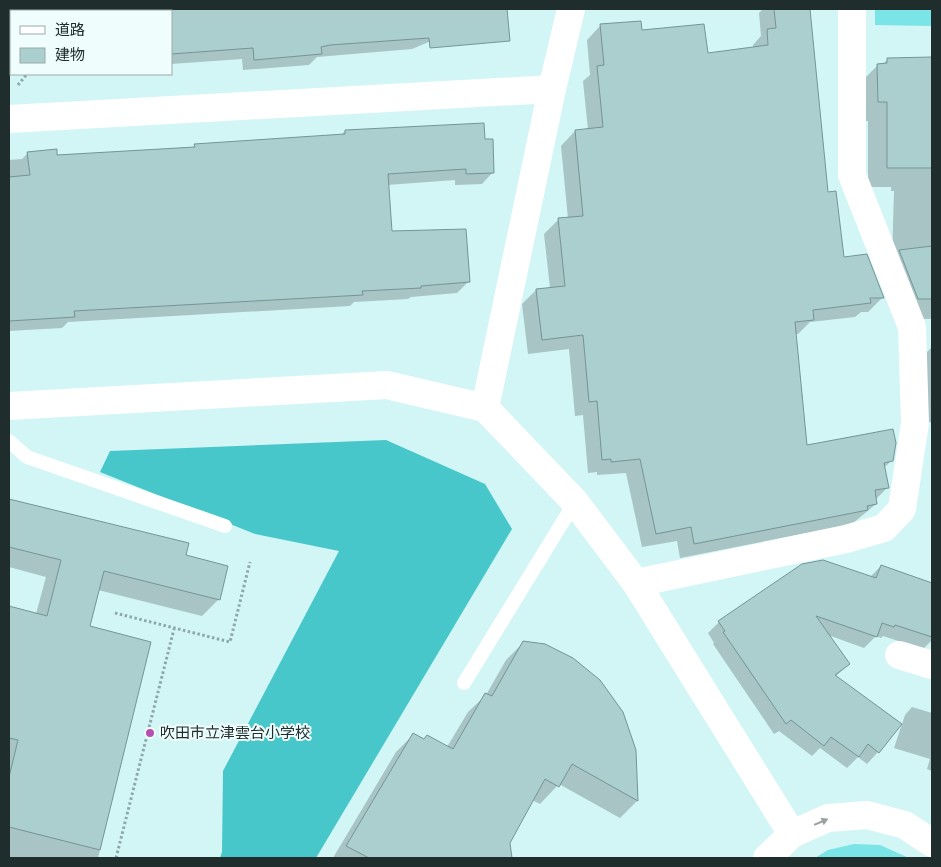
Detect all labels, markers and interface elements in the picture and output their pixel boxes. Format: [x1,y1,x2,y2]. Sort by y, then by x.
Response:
legend [10,10,172,75]
text: 道路 [55,20,85,38]
text: 建物 [55,45,85,63]
place label: 吹田市立津雲台小学校 [160,723,310,741]
marker: 吹田市立津雲台小学校 [144,727,156,739]
one-way arrow [814,817,828,825]

